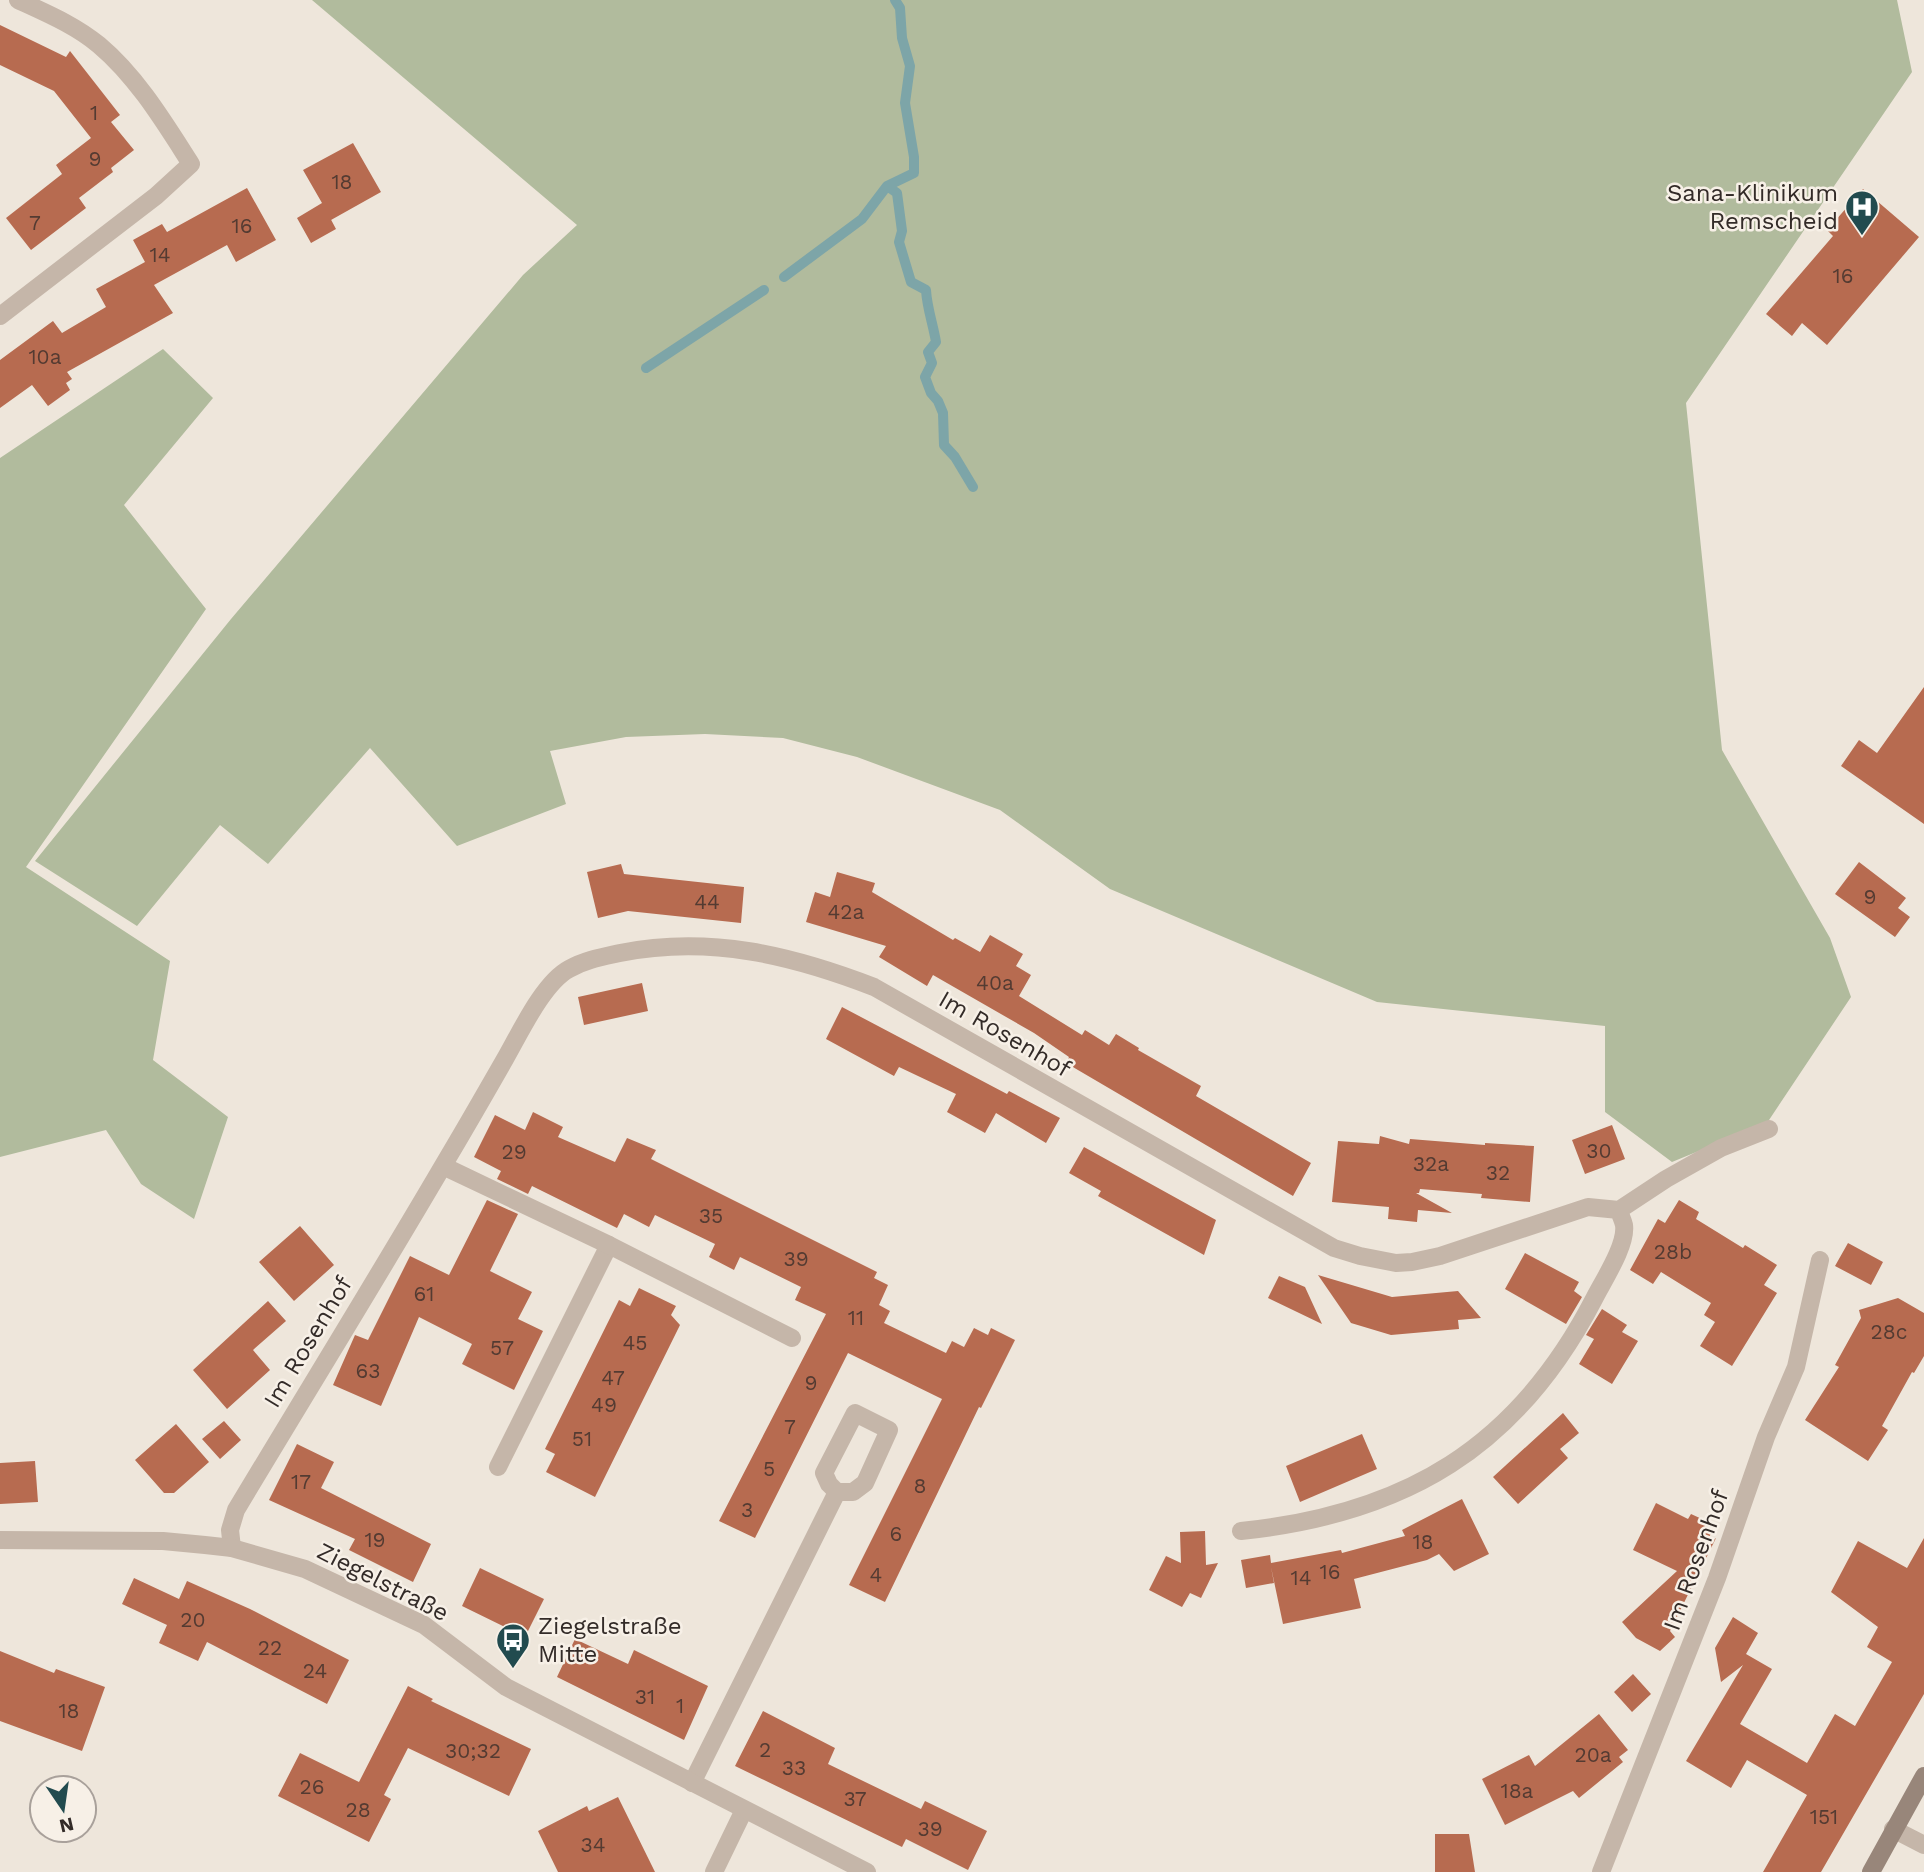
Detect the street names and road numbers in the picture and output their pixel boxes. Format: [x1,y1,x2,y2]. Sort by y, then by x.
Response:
street label: Im Rosenhof [934,985,1076,1083]
street label: Im Rosenhof [258,1271,358,1413]
street label: Im Rosenhof [1658,1485,1735,1634]
street label: Ziegelstraße [313,1537,453,1627]

